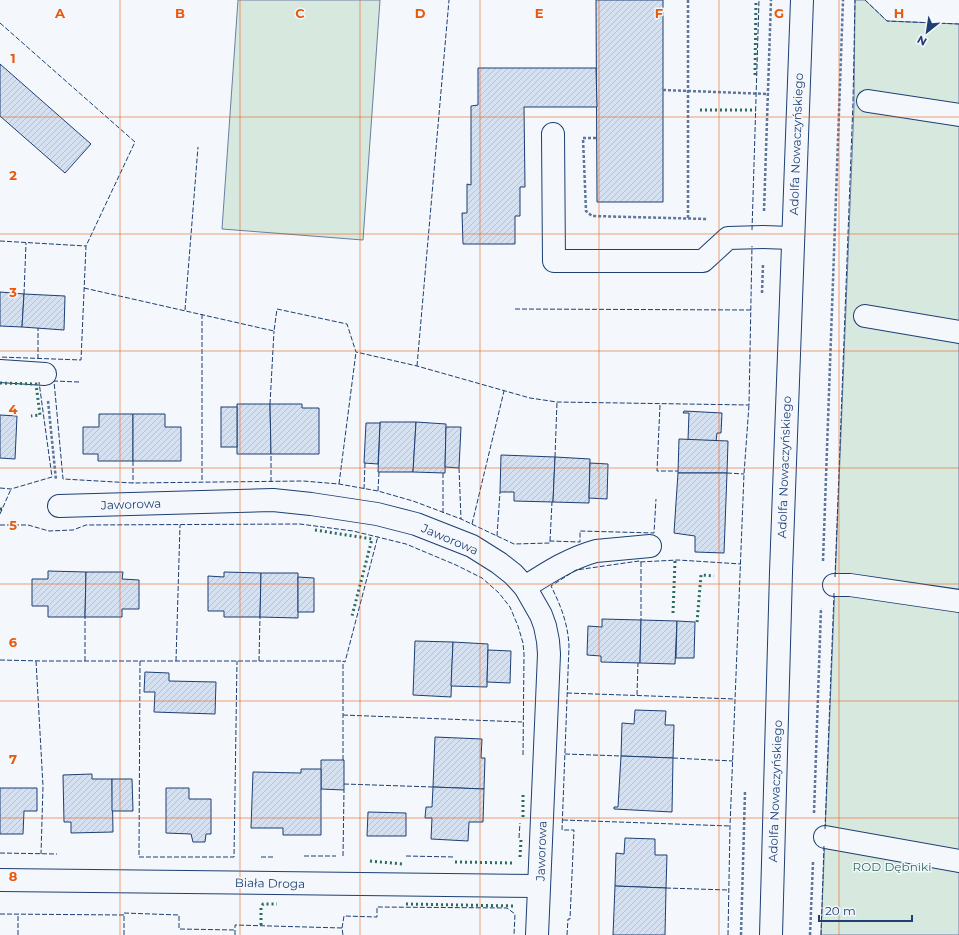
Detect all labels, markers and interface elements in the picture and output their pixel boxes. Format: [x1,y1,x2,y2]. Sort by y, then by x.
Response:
text: A [54,5,66,21]
text: B [175,5,185,21]
text: C [295,5,305,21]
text: D [415,5,426,21]
text: E [535,5,544,21]
text: F [655,5,663,21]
text: G [774,5,784,21]
text: H [894,5,904,21]
north arrow [907,12,947,52]
text: N [915,32,929,49]
text: 1 [10,50,16,66]
street label: Adolfa Nowaczyńskiego [786,73,806,215]
text: 2 [9,167,17,183]
text: 3 [8,284,17,300]
street label: Adolfa Nowaczyńskiego [774,396,794,538]
text: 4 [9,401,18,417]
street label: Jaworowa [100,495,161,513]
text: 5 [9,517,17,533]
street label: Jaworowa [418,520,481,558]
text: 6 [9,634,18,650]
street label: Adolfa Nowaczyńskiego [765,720,785,862]
text: 7 [9,751,17,767]
street label: Jaworowa [532,821,550,882]
park label: ROD Dębniki [853,859,931,874]
text: 8 [9,868,18,884]
street label: Biała Droga [235,875,305,891]
scale bar [819,897,912,923]
text: 20 m [825,903,856,918]

